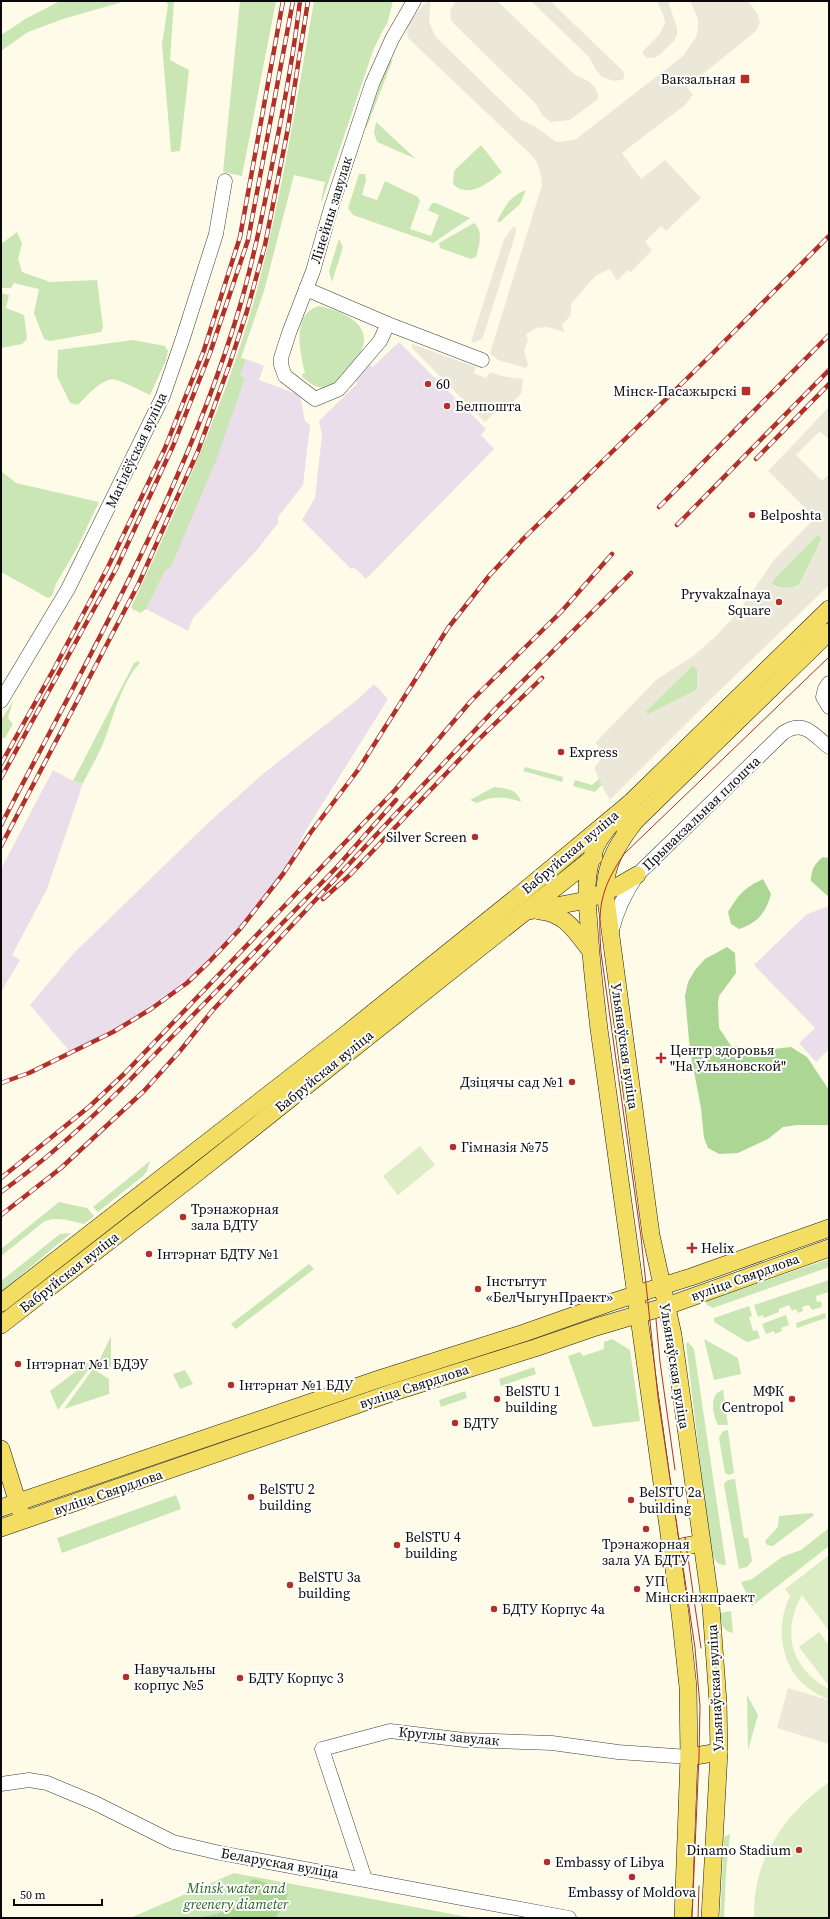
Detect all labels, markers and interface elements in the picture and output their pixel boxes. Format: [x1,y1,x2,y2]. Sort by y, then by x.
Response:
place label: Вакзальная [661,69,736,89]
marker: Вакзальная [739,73,751,85]
street label: Лінейны завулак [305,154,357,266]
place label: 60 [436,374,450,394]
marker: 60 [423,379,433,389]
place label: Мінск-Пасажырскі [613,381,737,401]
marker: Мінск-Пасажырскі [740,385,752,397]
street label: Магілёўская вуліца [100,388,172,511]
place label: Белпошта [455,396,522,416]
marker: Белпошта [442,401,452,411]
place label: Belposhta [760,505,822,525]
marker: Belposhta [747,510,757,520]
place label: Pryvakzaĺnaya Square [681,584,772,620]
marker: Pryvakzaĺnaya Square [774,597,784,607]
place label: Express [569,742,618,762]
marker: Express [556,747,566,757]
street label: Прывакзальная плошча [638,751,765,875]
street label: Бабруйская вуліца [517,805,624,899]
place label: Silver Screen [386,827,468,847]
marker: Silver Screen [470,832,480,842]
street label: Ульянаўская вуліца [606,982,644,1111]
street label: Бабруйская вуліца [271,1024,378,1117]
place label: Центр здоровья "На Ульяновской" [670,1040,786,1076]
marker: Центр здоровья "На Ульяновской" [655,1052,667,1064]
place label: Дзіцячы сад №1 [460,1072,564,1092]
marker: Дзіцячы сад №1 [567,1077,577,1087]
place label: Гімназія №75 [461,1137,548,1157]
marker: Гімназія №75 [448,1142,458,1152]
place label: Трэнажорная зала БДТУ [191,1199,279,1235]
marker: Трэнажорная зала БДТУ [178,1212,188,1222]
street label: Бабруйская вуліца [15,1226,124,1317]
place label: Helix [701,1238,735,1258]
marker: Helix [686,1242,698,1254]
place label: Інтэрнат БДТУ №1 [157,1244,279,1264]
street label: вуліца Свярдлова [688,1248,803,1306]
marker: Інтэрнат БДТУ №1 [144,1249,154,1259]
place label: Інстытут «БелЧыгунПраект» [486,1271,613,1307]
marker: Інстытут «БелЧыгунПраект» [473,1284,483,1294]
street label: Ульянаўская вуліца [655,1302,695,1431]
place label: Інтэрнат №1 БДЭУ [26,1354,149,1374]
marker: Інтэрнат №1 БДЭУ [13,1359,23,1369]
street label: вуліца Свярдлова [357,1359,472,1413]
place label: Інтэрнат №1 БДУ [239,1375,354,1395]
marker: Інтэрнат №1 БДУ [226,1380,236,1390]
place label: BelSTU 1 building [505,1381,561,1417]
place label: МФК Centropol [722,1381,785,1417]
marker: BelSTU 1 building [492,1394,502,1404]
marker: МФК Centropol [787,1394,797,1404]
place label: БДТУ [463,1413,500,1433]
marker: БДТУ [450,1418,460,1428]
street label: вуліца Свярдлова [51,1464,166,1520]
place label: BelSTU 2 building [259,1479,315,1515]
place label: BelSTU 2a building [639,1482,703,1518]
marker: BelSTU 2 building [246,1492,256,1502]
marker: BelSTU 2a building [626,1495,636,1505]
marker: Трэнажорная зала УА БДТУ [641,1524,651,1534]
place label: BelSTU 4 building [405,1527,461,1563]
place label: Трэнажорная зала УА БДТУ [602,1534,691,1570]
marker: BelSTU 4 building [392,1540,402,1550]
place label: BelSTU 3a building [298,1567,362,1603]
place label: УП Мінскінжпраект [645,1571,755,1607]
marker: BelSTU 3a building [285,1580,295,1590]
marker: УП Мінскінжпраект [632,1584,642,1594]
place label: БДТУ Корпус 4а [502,1599,606,1619]
marker: БДТУ Корпус 4а [489,1604,499,1614]
street label: Ульянаўская вуліца [702,1623,728,1752]
place label: Навучальны корпус №5 [134,1659,216,1695]
place label: БДТУ Корпус 3 [248,1668,344,1688]
marker: Навучальны корпус №5 [121,1672,131,1682]
marker: БДТУ Корпус 3 [235,1673,245,1683]
street label: Круглы завулак [398,1722,501,1750]
place label: Dinamo Stadium [686,1840,791,1860]
street label: Беларуская вуліца [219,1843,341,1883]
marker: Dinamo Stadium [794,1845,804,1855]
place label: Embassy of Libya [555,1852,665,1872]
marker: Embassy of Libya [542,1857,552,1867]
marker: Embassy of Moldova [627,1872,637,1882]
park label: Minsk water and greenery diameter [183,1878,289,1914]
scale bar [14,1881,102,1907]
place label: Embassy of Moldova [568,1882,697,1902]
text: 50 m [20,1887,46,1903]

